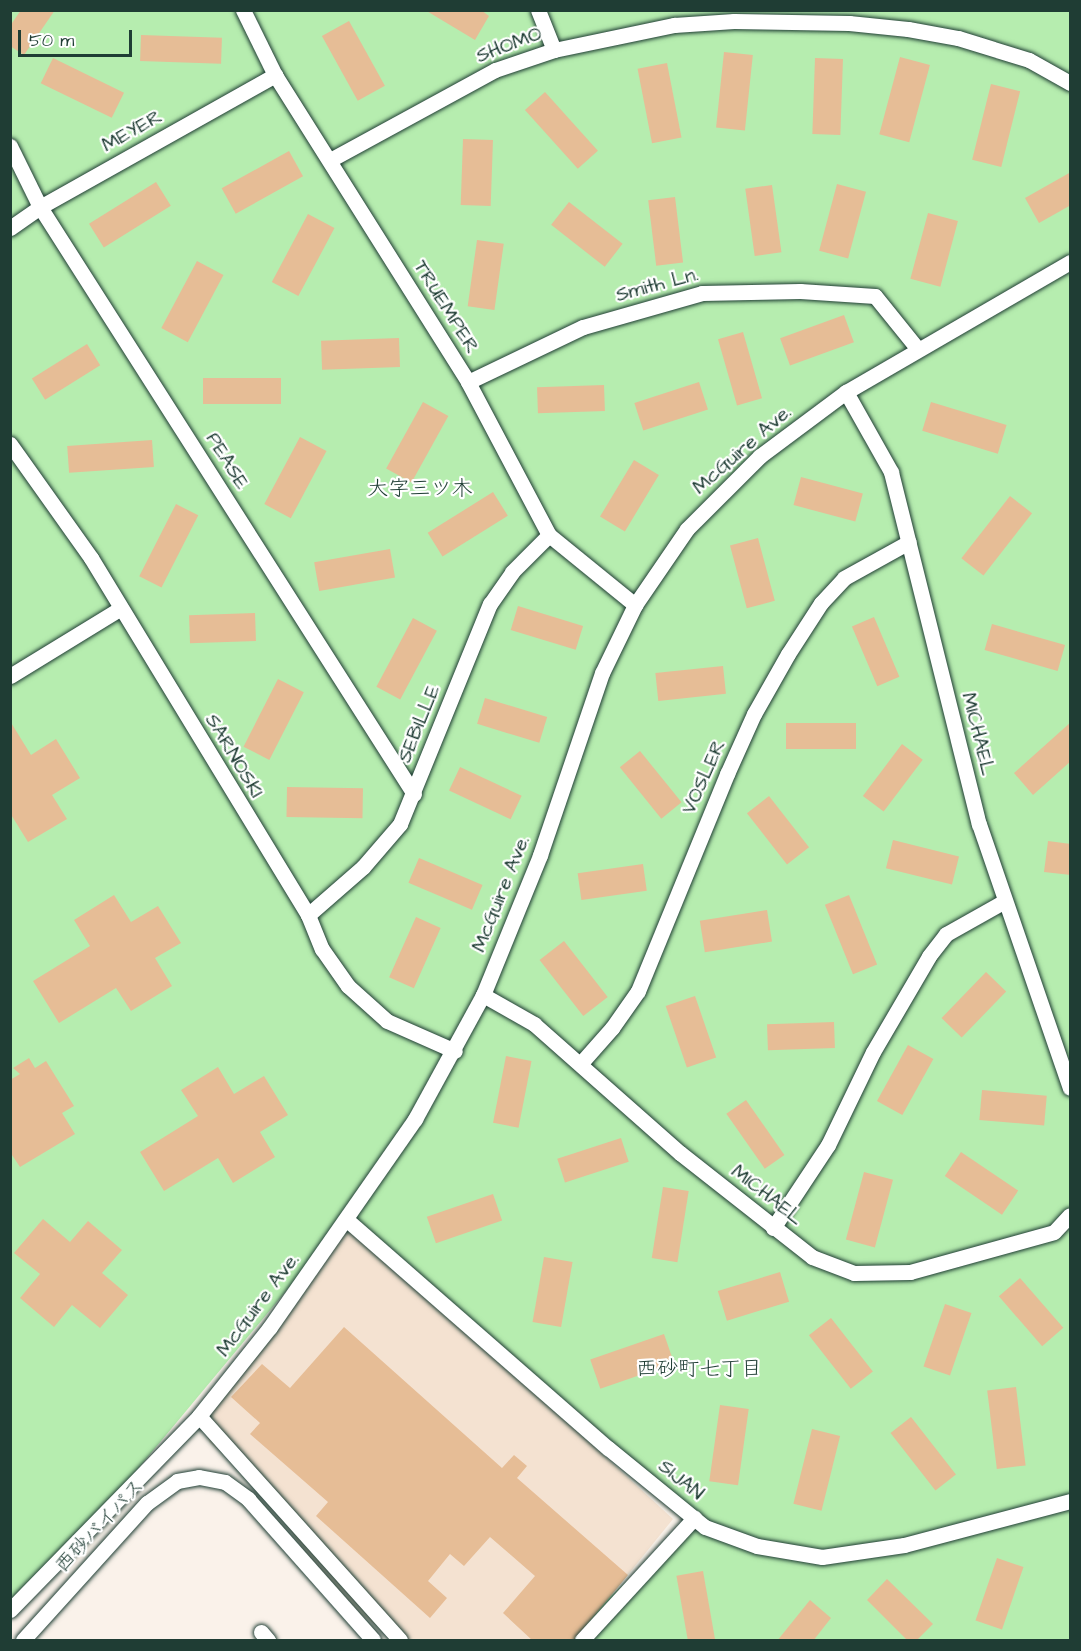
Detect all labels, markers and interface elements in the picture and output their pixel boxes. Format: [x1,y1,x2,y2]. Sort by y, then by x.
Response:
scale bar [21,18,135,56]
street label: SHOMO [473,22,545,68]
text: 50 m [29,28,74,53]
street label: MEYER [98,105,166,157]
street label: TRUEMPER [408,256,484,358]
street label: Smith Ln. [613,263,701,307]
street label: McGuire Ave. [688,401,796,499]
street label: PEASE [200,428,254,494]
district label: 大字三ツ木 [368,476,472,502]
street label: SEBILLE [393,682,445,766]
street label: MICHAEL [956,690,1000,778]
street label: SARNOSKI [200,710,268,802]
street label: VOSLER [677,736,731,818]
street label: McGuire Ave. [467,833,535,955]
street label: MICHAEL [726,1160,808,1230]
street label: McGuire Ave. [211,1249,305,1361]
district label: 西砂町七丁目 [636,1356,762,1382]
street label: SIJAN [653,1454,709,1506]
street label: 西砂バイパス [50,1474,150,1578]

